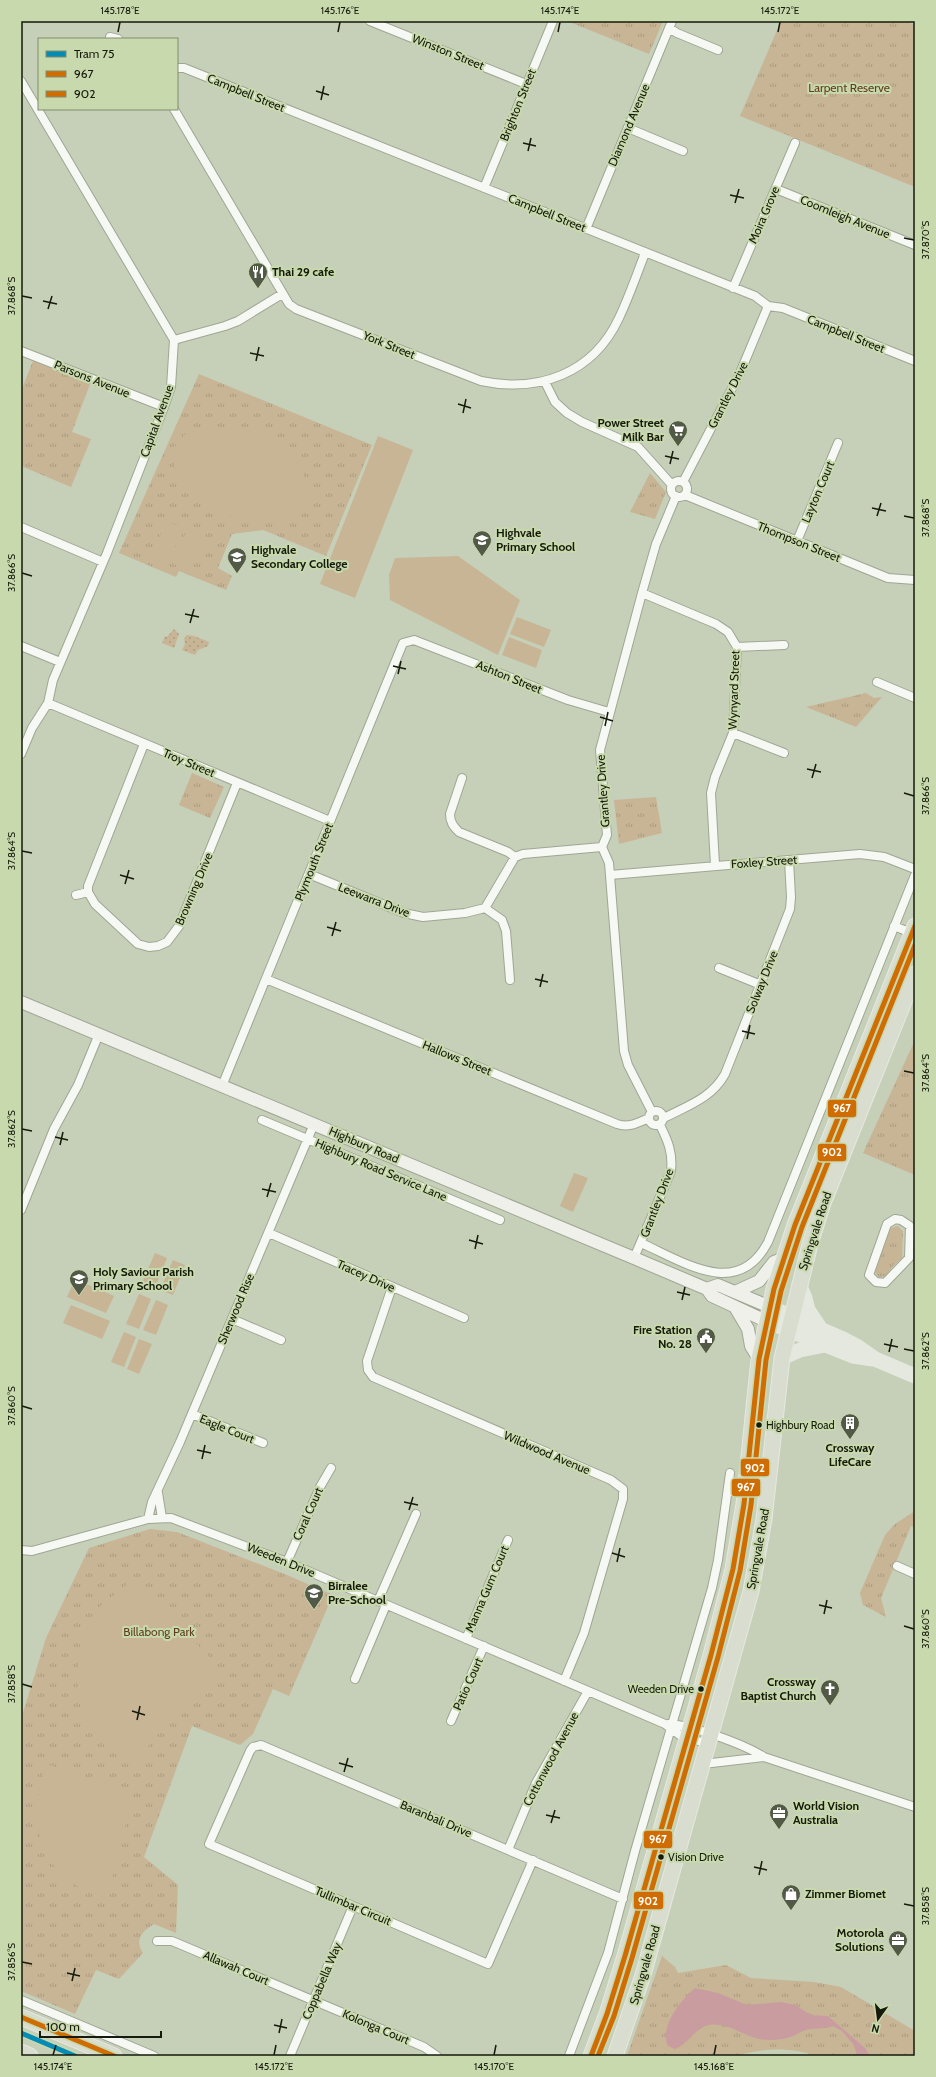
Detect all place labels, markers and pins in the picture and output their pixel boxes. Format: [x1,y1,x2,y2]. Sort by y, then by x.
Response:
restaurant icon: Thai 29 cafe [247,261,269,289]
place label: Thai 29 cafe [272,264,334,279]
place label: Power Street Milk Bar [597,415,664,444]
supermarket icon: Power Street Milk Bar [667,419,689,447]
place label: Highvale Primary School [496,525,575,554]
school or university icon: Highvale Primary School [471,529,493,557]
place label: Highvale Secondary College [251,542,348,571]
school or university icon: Highvale Secondary College [226,546,248,574]
place label: Holy Saviour Parish Primary School [93,1264,194,1293]
school or university icon: Holy Saviour Parish Primary School [68,1268,90,1296]
place label: Fire Station No. 28 [633,1322,692,1351]
public building icon: Fire Station No. 28 [695,1326,717,1354]
building icon: Crossway LifeCare [839,1412,861,1440]
place label: Highbury Road [766,1418,835,1432]
marker: Highbury Road [754,1420,764,1430]
place label: Crossway LifeCare [826,1440,875,1469]
place label: Birralee Pre-School [328,1578,386,1607]
school or university icon: Birralee Pre-School [303,1582,325,1610]
place label: Crossway Baptist Church [740,1674,817,1703]
church icon: Crossway Baptist Church [819,1678,841,1706]
place label: Weeden Drive [628,1682,694,1696]
marker: Weeden Drive [696,1684,706,1694]
place label: World Vision Australia [793,1798,859,1827]
office icon: World Vision Australia [768,1802,790,1830]
place label: Vision Drive [668,1850,724,1864]
marker: Vision Drive [656,1852,666,1862]
shop icon: Zimmer Biomet [780,1883,802,1911]
place label: Zimmer Biomet [805,1886,886,1901]
place label: Motorola Solutions [835,1925,884,1954]
office icon: Motorola Solutions [887,1929,909,1957]

